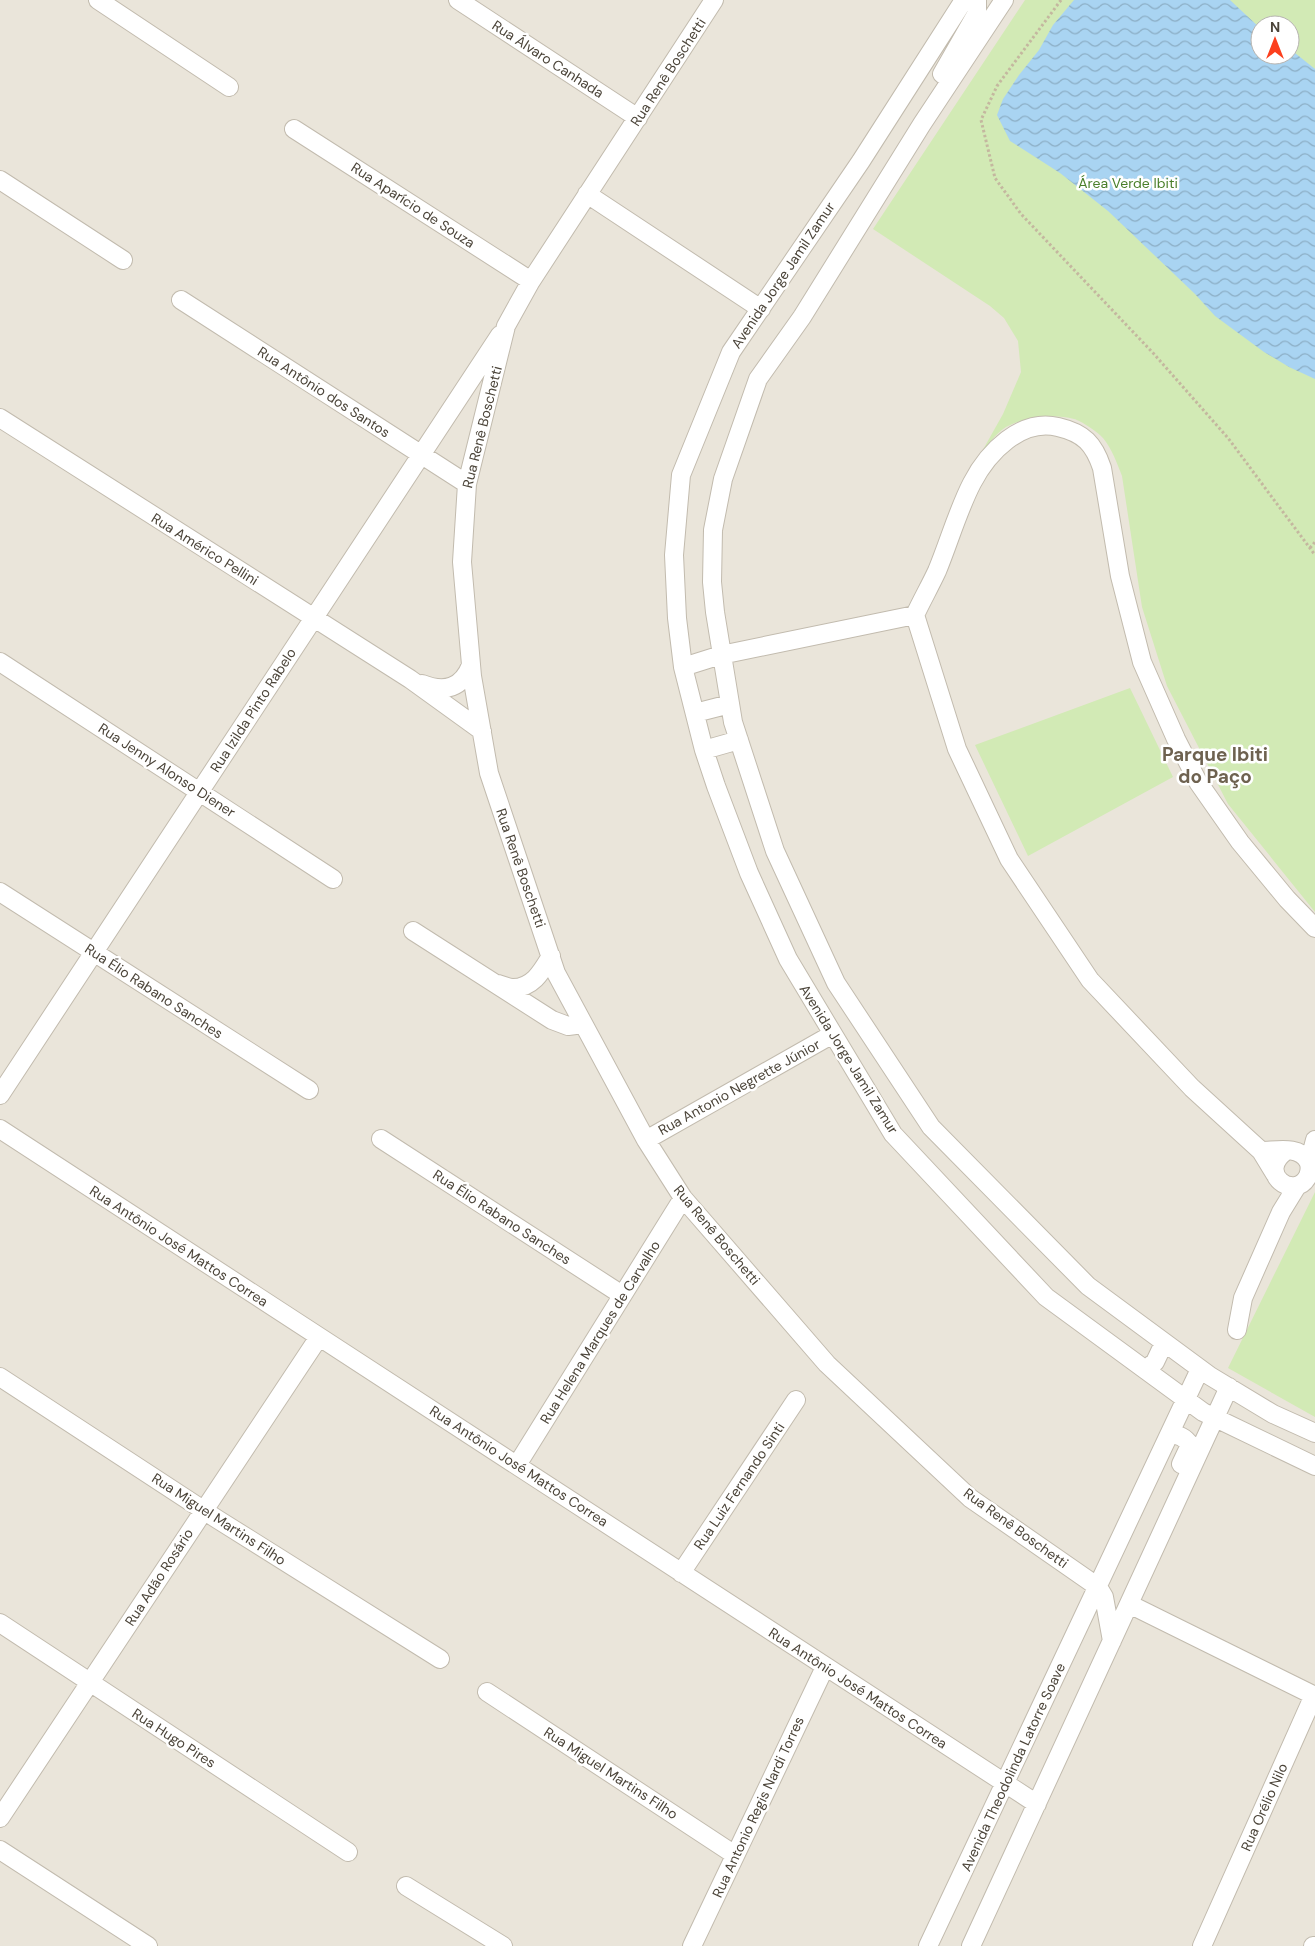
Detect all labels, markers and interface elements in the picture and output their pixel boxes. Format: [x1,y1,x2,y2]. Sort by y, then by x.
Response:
street label: Rua Renê Boschetti [626,15,710,129]
north arrow [1250,15,1300,65]
street label: Rua Álvaro Canhada [489,16,607,102]
text: N [1270,18,1280,36]
street label: Rua Aparício de Souza [348,158,478,252]
park label: Área Verde Ibiti [1078,174,1178,192]
street label: Avenida Jorge Jamil Zamur [727,198,839,352]
street label: Rua Antônio dos Santos [254,342,394,442]
street label: Rua Renê Boschetti [458,364,506,490]
street label: Rua Américo Pellini [148,509,262,589]
street label: Rua Izilda Pinto Rabelo [206,644,300,776]
street label: Rua Jenny Alonso Diener [95,719,239,821]
district label: Parque Ibiti do Paço [1162,742,1268,789]
street label: Rua Renê Boschetti [492,806,550,930]
street label: Rua Élio Rabano Sanches [82,940,226,1042]
street label: Avenida Jorge Jamil Zamur [796,981,902,1137]
street label: Rua Antonio Negrette Júnior [655,1035,823,1139]
street label: Rua Élio Rabano Sanches [430,1166,574,1268]
street label: Rua Renê Boschetti [670,1181,764,1289]
street label: Rua Antônio José Mattos Correa [86,1182,272,1310]
street label: Rua Helena Marques de Carvalho [536,1237,664,1427]
street label: Rua Antônio José Mattos Correa [426,1402,612,1530]
street label: Rua Luiz Fernando Sinti [690,1419,788,1553]
street label: Rua Miguel Martins Filho [149,1469,289,1569]
street label: Rua Renê Boschetti [960,1484,1072,1572]
street label: Rua Adão Rosário [121,1525,197,1629]
street label: Rua Antônio José Mattos Correa [765,1624,951,1752]
street label: Avenida Theodolinda Latorre Soave [957,1660,1069,1874]
street label: Rua Hugo Pires [129,1704,219,1772]
street label: Rua Antonio Regis Nardi Torres [708,1714,808,1900]
street label: Rua Miguel Martins Filho [541,1723,681,1823]
street label: Rua Orélio Nilo [1237,1760,1291,1854]

